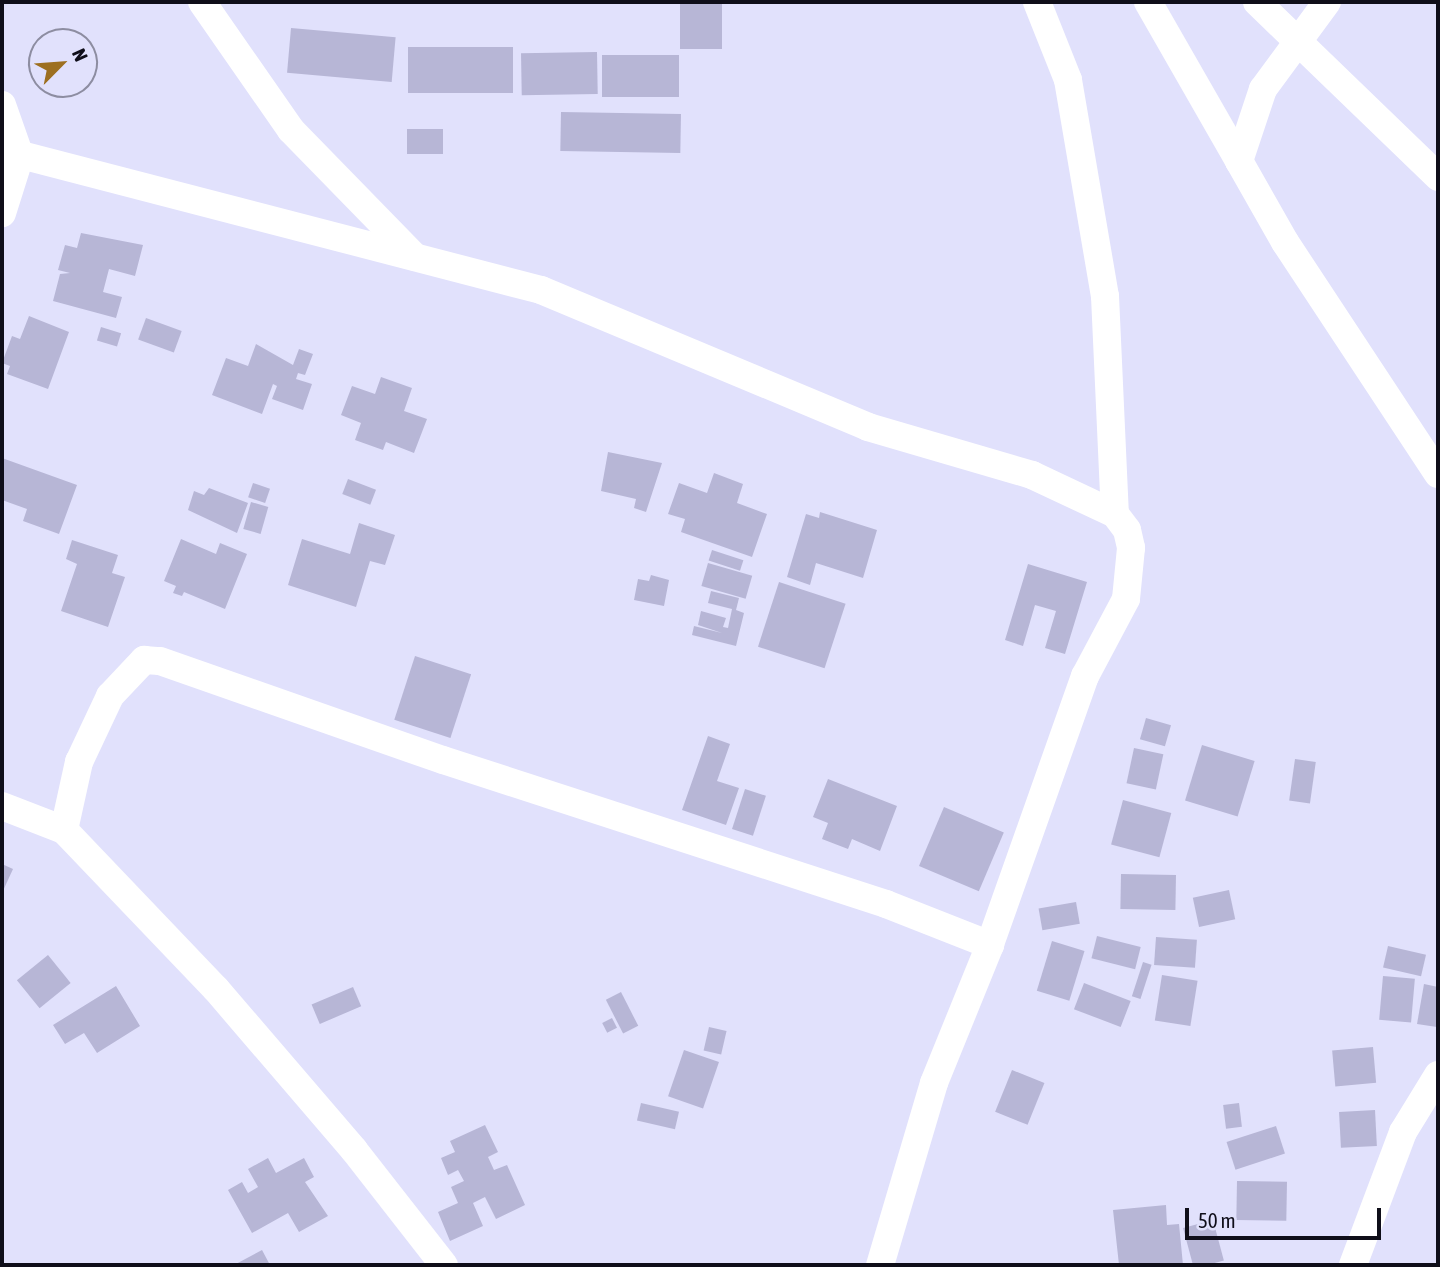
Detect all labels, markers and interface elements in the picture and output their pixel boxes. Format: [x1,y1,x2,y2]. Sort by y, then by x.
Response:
north arrow [28,28,98,98]
text: N [68,45,93,65]
scale bar [1188,1194,1384,1238]
text: 50 m [1198,1208,1236,1232]

